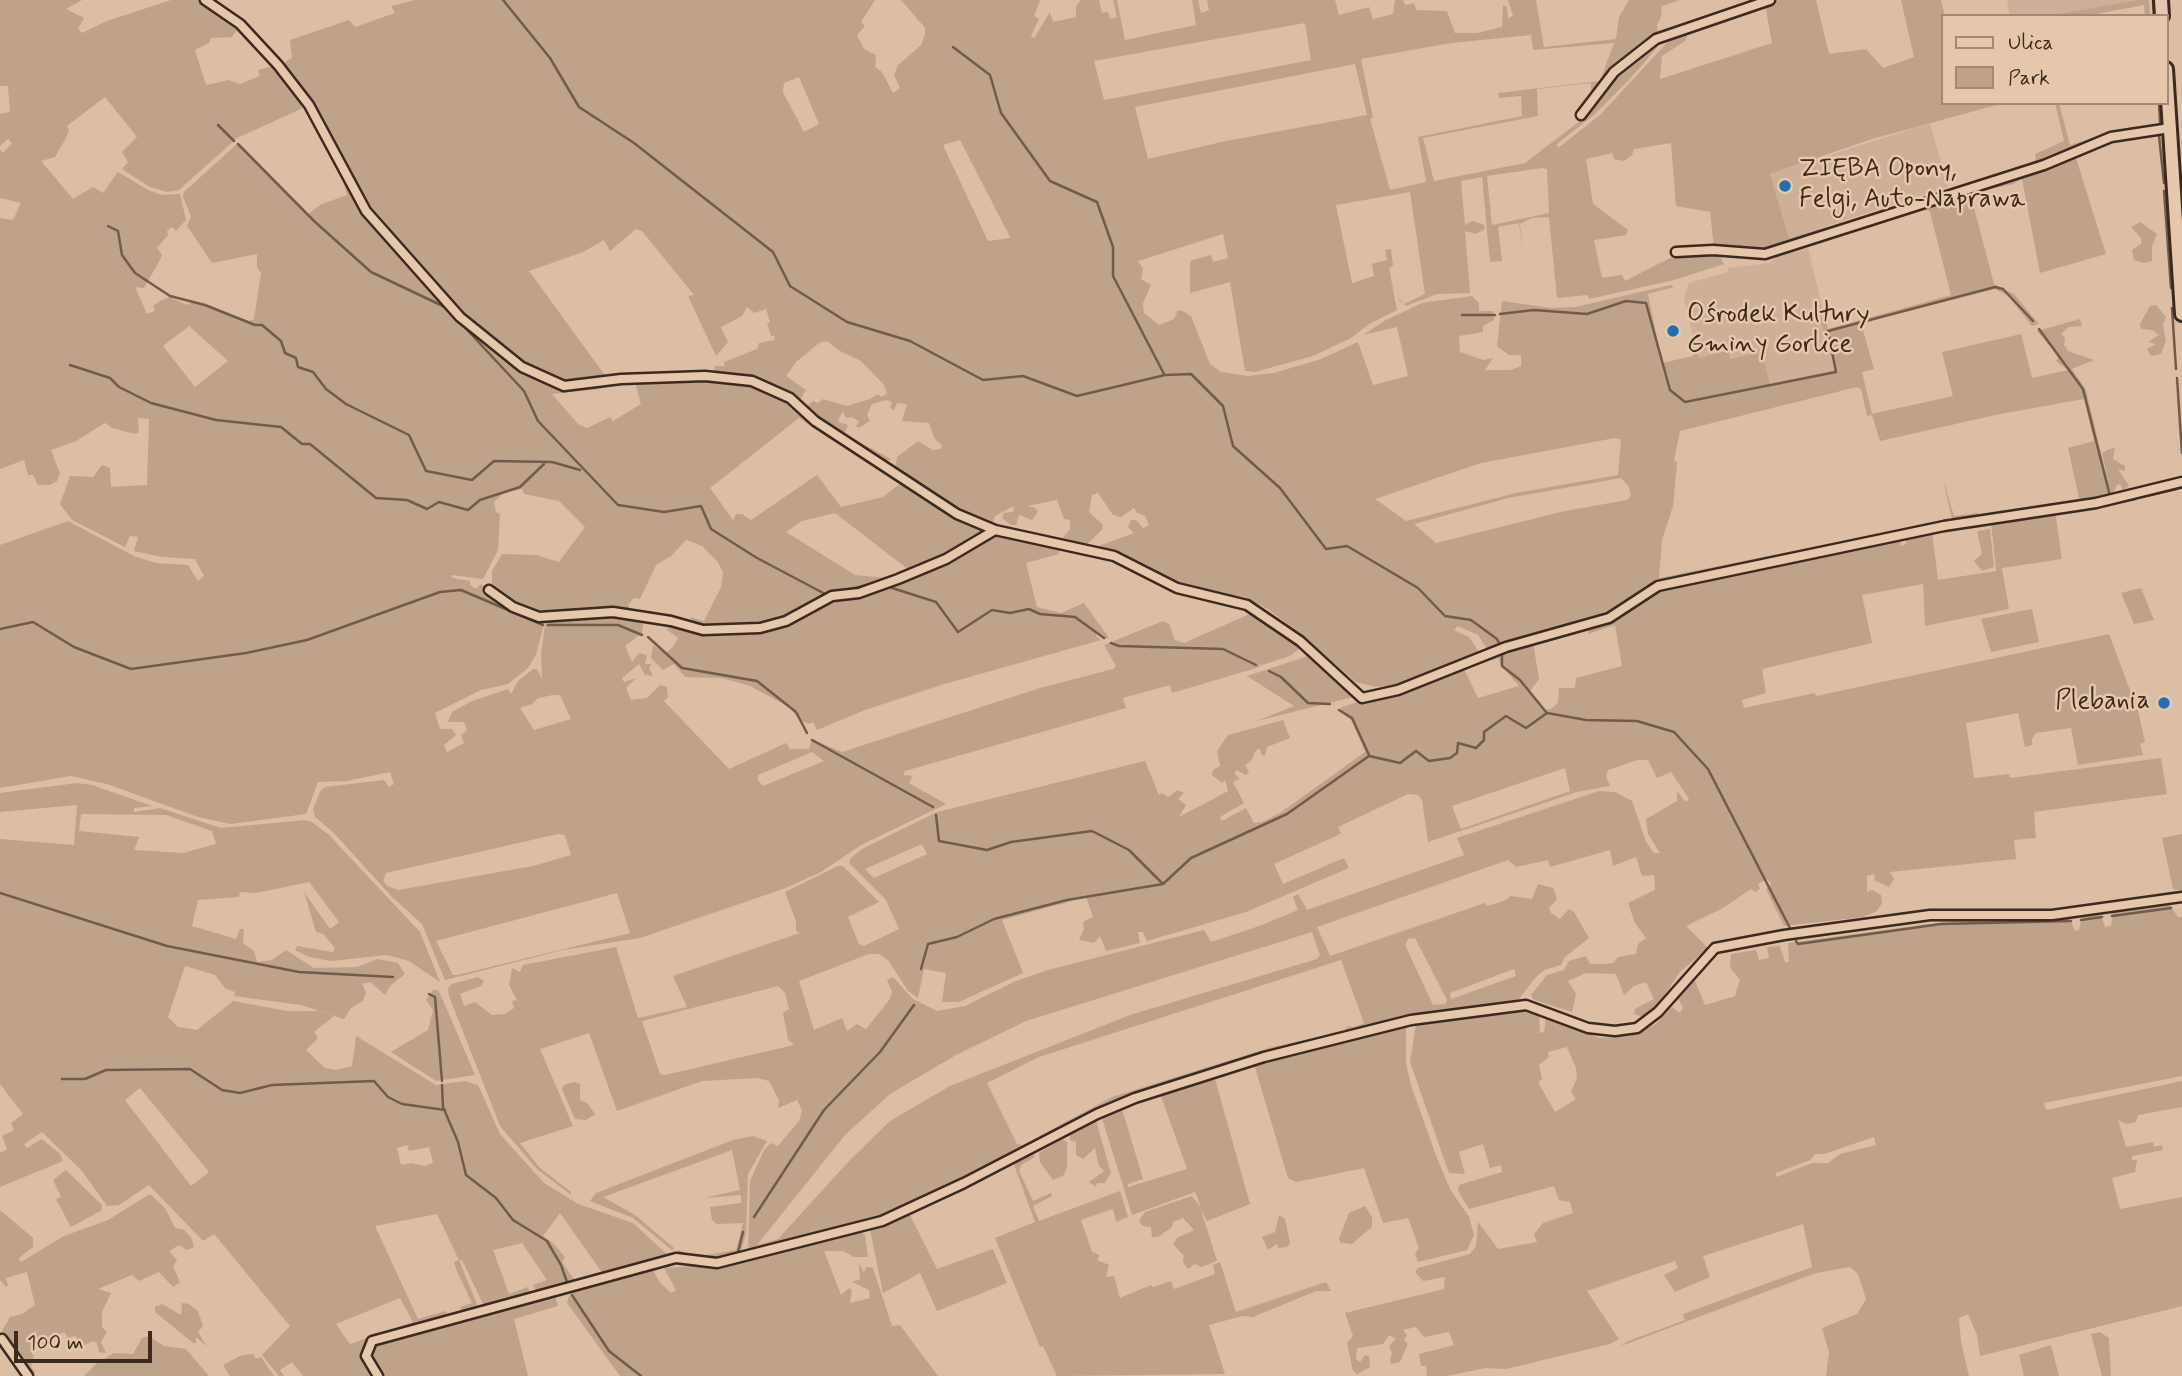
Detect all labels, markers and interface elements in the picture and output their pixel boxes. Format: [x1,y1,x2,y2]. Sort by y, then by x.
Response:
legend [1940,14,2168,105]
text: Ulica [2008,29,2053,57]
text: Park [2008,64,2050,92]
place label: ZIĘBA Opony, Felgi, Auto-Naprawa [1799,155,2025,216]
marker: ZIĘBA Opony, Felgi, Auto-Naprawa [1777,178,1793,194]
place label: Ośrodek Kultury Gminy Gorlice [1687,300,1870,362]
marker: Ośrodek Kultury Gminy Gorlice [1665,323,1681,339]
place label: Plebania [2055,687,2150,719]
marker: Plebania [2156,695,2172,711]
scale bar [18,1316,156,1360]
text: 100 m [27,1329,83,1357]

